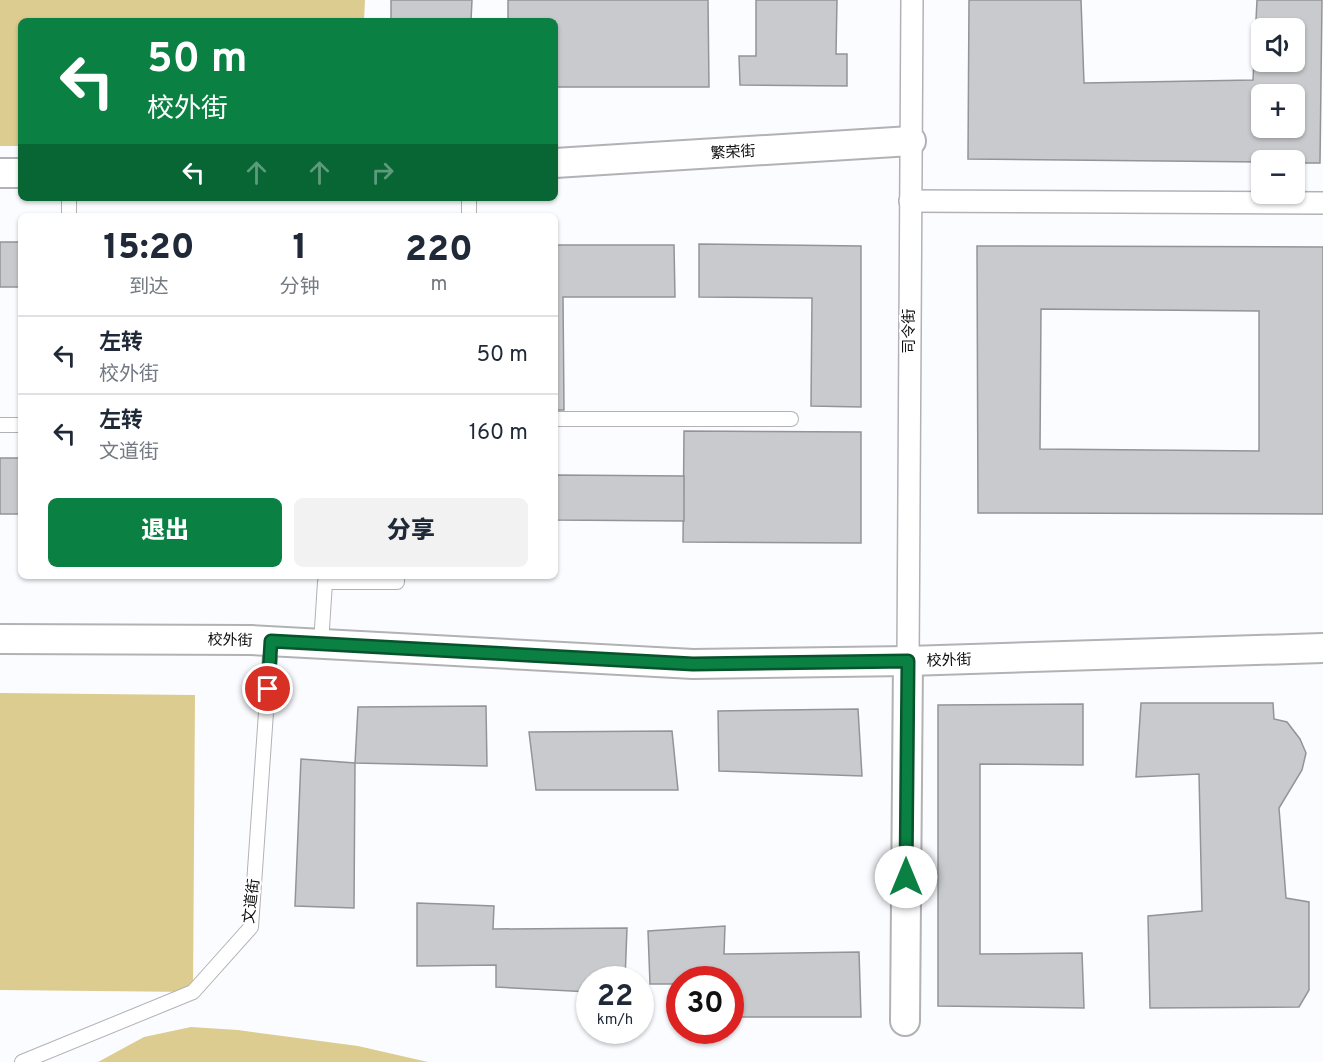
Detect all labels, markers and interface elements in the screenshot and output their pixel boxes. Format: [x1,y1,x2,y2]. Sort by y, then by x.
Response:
map controls [1251,18,1305,204]
button: sound [1251,18,1305,72]
text: 50 m [147,34,248,87]
icon: left [48,42,126,120]
button: + [1251,84,1305,138]
text: 校外街 [147,93,228,127]
street label: 繁荣街 [710,143,756,164]
button: − [1251,150,1305,204]
icon: left [177,156,210,189]
icon: ahead [240,156,273,189]
icon: ahead [303,156,336,189]
icon: right [366,156,399,189]
text: 15:20 [103,226,195,272]
text: 1 [292,226,307,272]
text: 220 [405,228,473,274]
text: m [430,272,447,298]
text: 到达 [129,275,169,301]
text: 分钟 [280,275,320,301]
street label: 司令街 [901,308,920,354]
text: 左转 [99,330,143,357]
icon: left [48,339,81,372]
text: 50 m [476,342,528,369]
text: 校外街 [99,362,159,388]
text: 左转 [99,408,143,435]
icon: left [48,417,81,450]
text: 160 m [469,420,528,447]
text: 文道街 [99,440,159,466]
button: 退出 [48,498,282,567]
button: 分享 [294,498,528,567]
street label: 校外街 [207,631,253,651]
street label: 校外街 [926,650,972,672]
pin [242,663,293,714]
icon: arrive [251,672,284,705]
position arrow [874,845,938,909]
street label: 文道街 [240,878,265,925]
speed limit sign: 30 [666,966,744,1044]
text: 22 [597,979,633,1016]
text: km/h [597,1011,633,1030]

